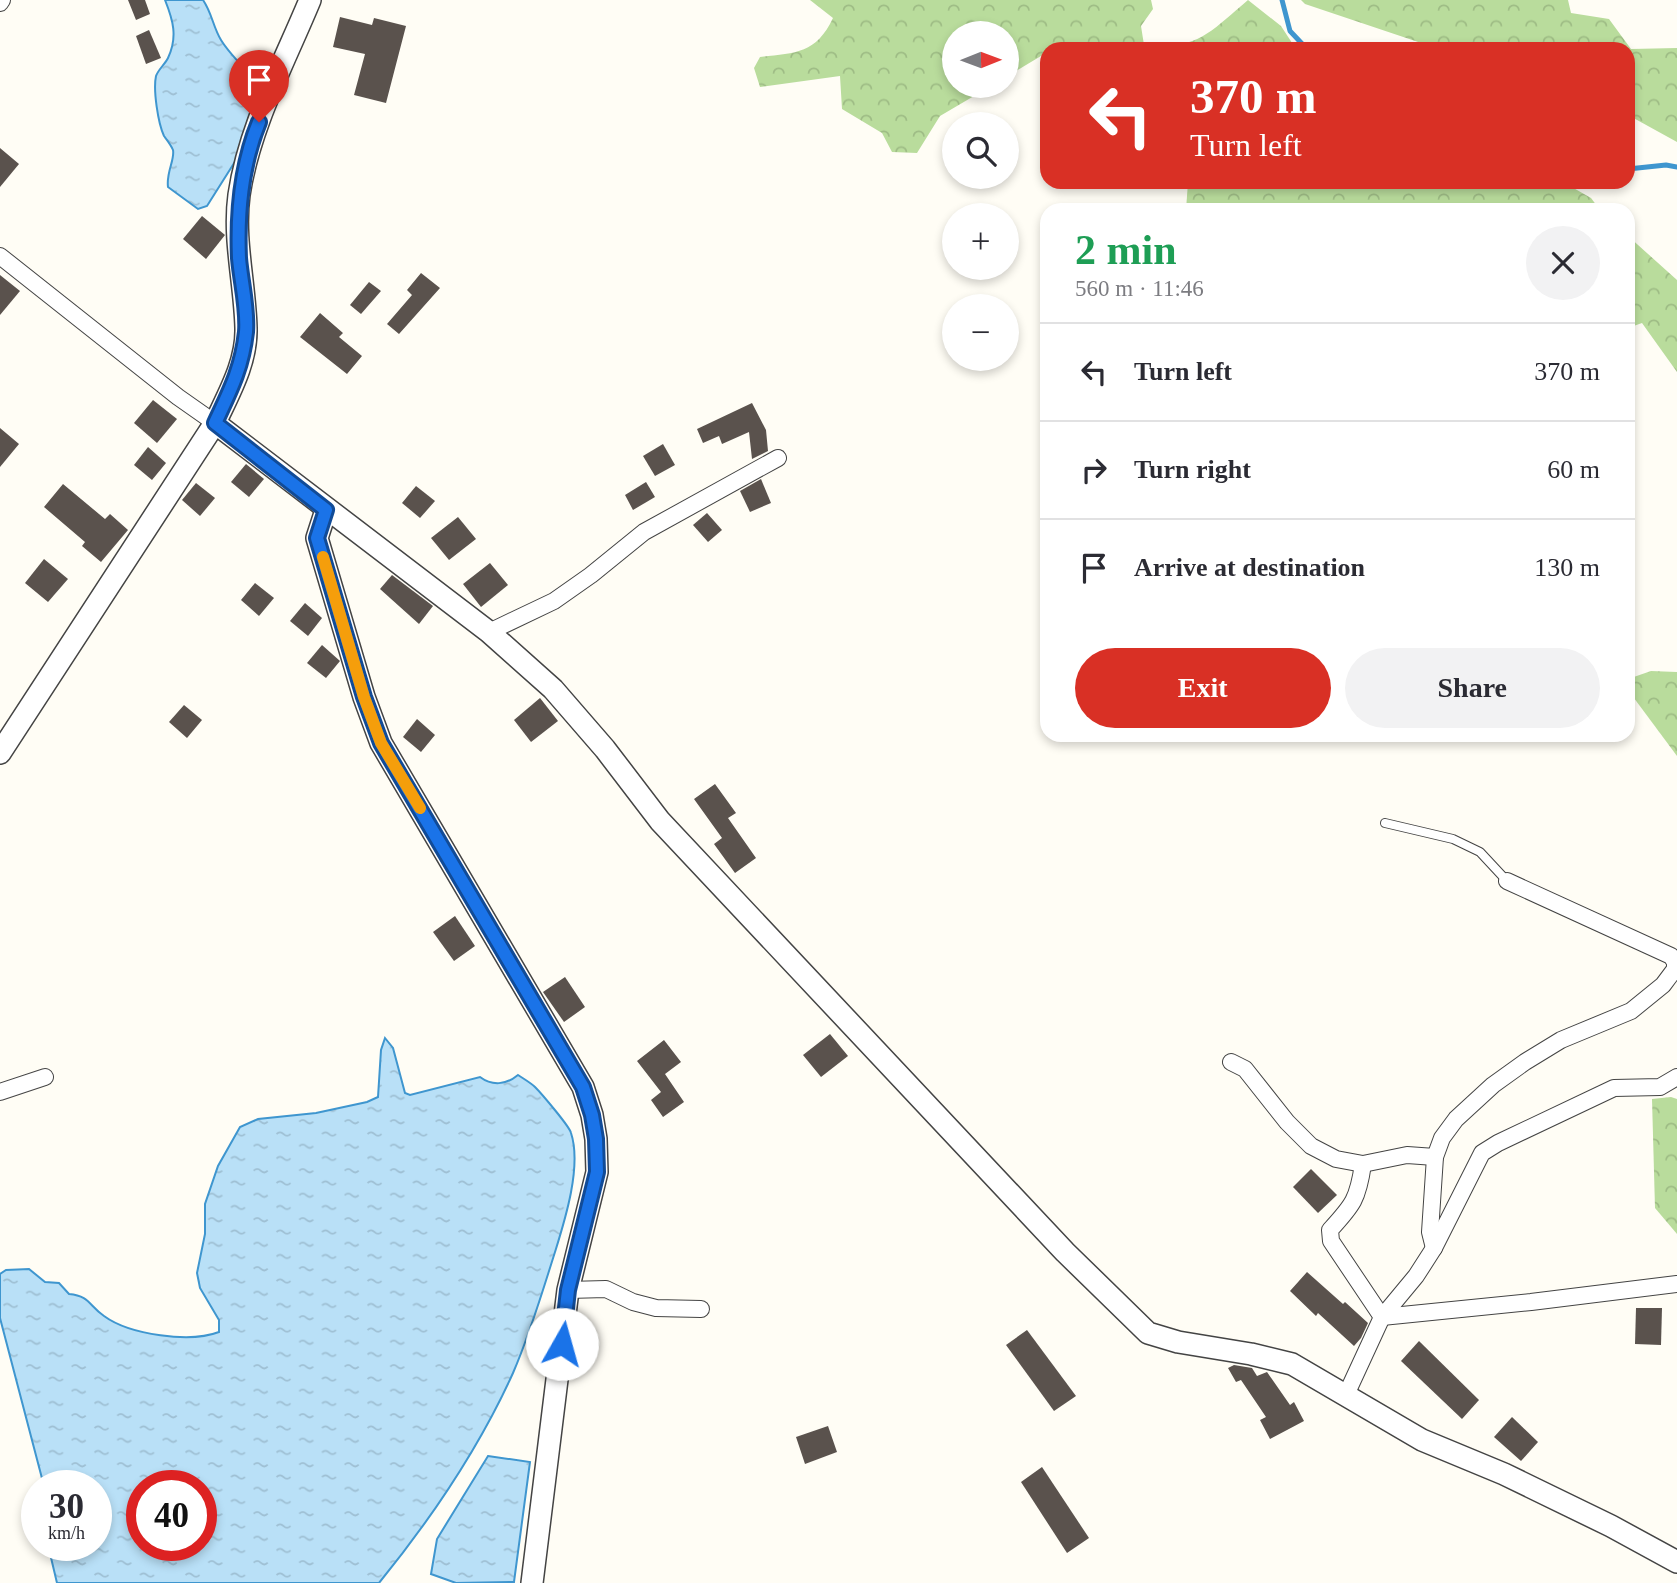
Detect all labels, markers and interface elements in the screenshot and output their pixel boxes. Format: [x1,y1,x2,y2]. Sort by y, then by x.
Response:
north arrow [942,21,1018,98]
map controls [942,21,1019,371]
pin [229,50,289,122]
icon: arrive [240,61,278,99]
text: 370 m [1190,69,1317,124]
icon: left [1075,70,1166,161]
button: search [942,112,1019,189]
text: Turn left [1190,127,1302,163]
button: + [942,203,1019,280]
button: close [1526,226,1600,300]
text: 2 min [1075,227,1177,273]
text: 560 m · 11:46 [1075,276,1204,301]
button: − [942,294,1019,371]
icon: left [1075,353,1113,391]
text: Turn left [1134,357,1232,386]
text: 370 m [1534,357,1600,386]
icon: right [1075,451,1113,489]
text: Turn right [1134,455,1251,484]
text: 60 m [1547,455,1600,484]
icon: arrive [1075,549,1113,587]
text: Arrive at destination [1134,553,1365,582]
text: 130 m [1534,553,1600,582]
button: Exit [1075,648,1331,728]
button: Share [1345,648,1600,728]
position arrow [525,1307,599,1381]
speed limit sign: 40 [126,1470,217,1561]
text: 30 [49,1487,84,1526]
text: km/h [48,1523,85,1543]

